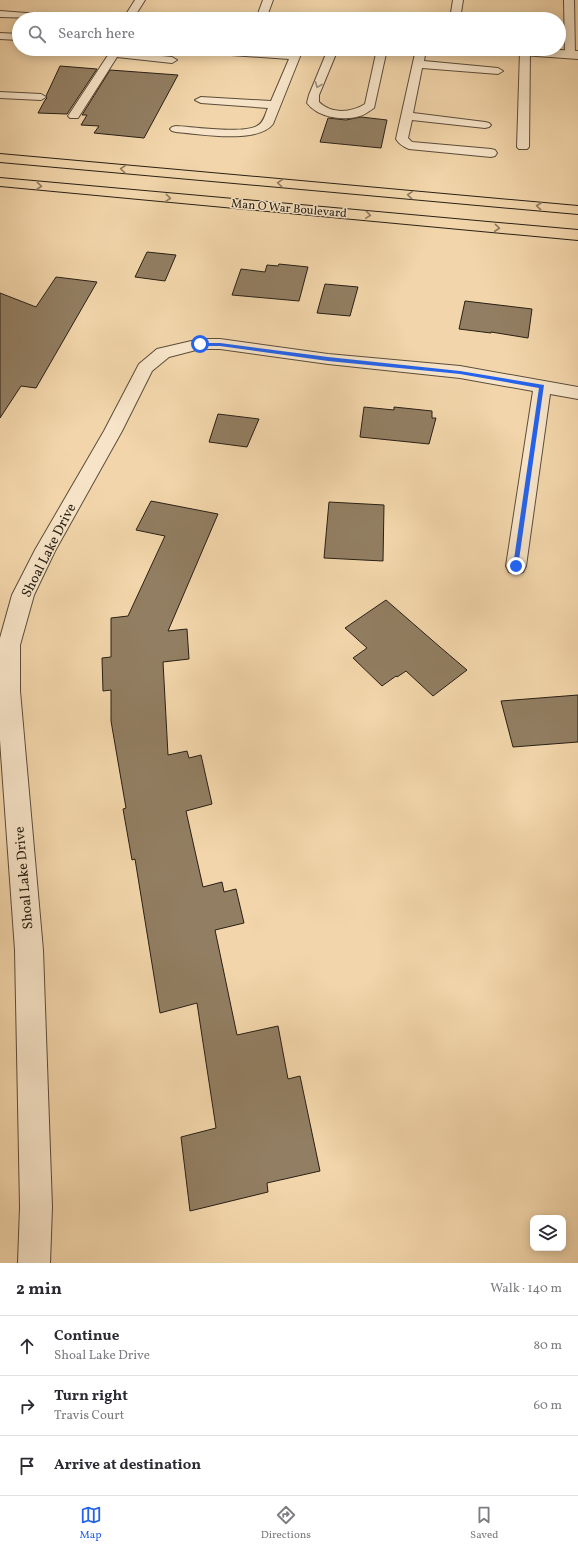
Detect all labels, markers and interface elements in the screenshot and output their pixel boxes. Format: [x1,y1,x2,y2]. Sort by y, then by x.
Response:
search box [12,12,566,56]
icon: search [26,23,48,45]
text: Search here [58,24,135,45]
one-way arrow [315,81,323,89]
one-way arrow [120,165,126,174]
one-way arrow [277,179,283,188]
one-way arrow [36,181,42,190]
one-way arrow [407,190,413,199]
one-way arrow [165,193,171,202]
street label: Man O War Boulevard [230,196,348,222]
one-way arrow [536,202,542,211]
one-way arrow [364,211,371,220]
one-way arrow [494,223,500,232]
route start [191,335,209,353]
street label: Shoal Lake Drive [17,500,81,601]
route end [507,557,525,575]
street label: Shoal Lake Drive [10,825,38,930]
map controls [530,1215,566,1251]
button: layers [530,1215,566,1251]
text: 2 min [16,1278,62,1301]
text: Walk · 140 m [490,1280,562,1298]
text: Continue [54,1326,119,1347]
icon: ahead [16,1335,38,1357]
text: 80 m [533,1337,562,1355]
text: Shoal Lake Drive [54,1347,150,1365]
text: Turn right [54,1386,128,1407]
icon: right [16,1395,38,1417]
text: 60 m [534,1397,562,1415]
text: Travis Court [54,1407,124,1425]
icon: arrive [16,1455,38,1477]
text: Arrive at destination [54,1455,201,1476]
tab: Map [80,1504,102,1543]
tab: Directions [261,1504,311,1543]
tab: Saved [470,1504,498,1543]

